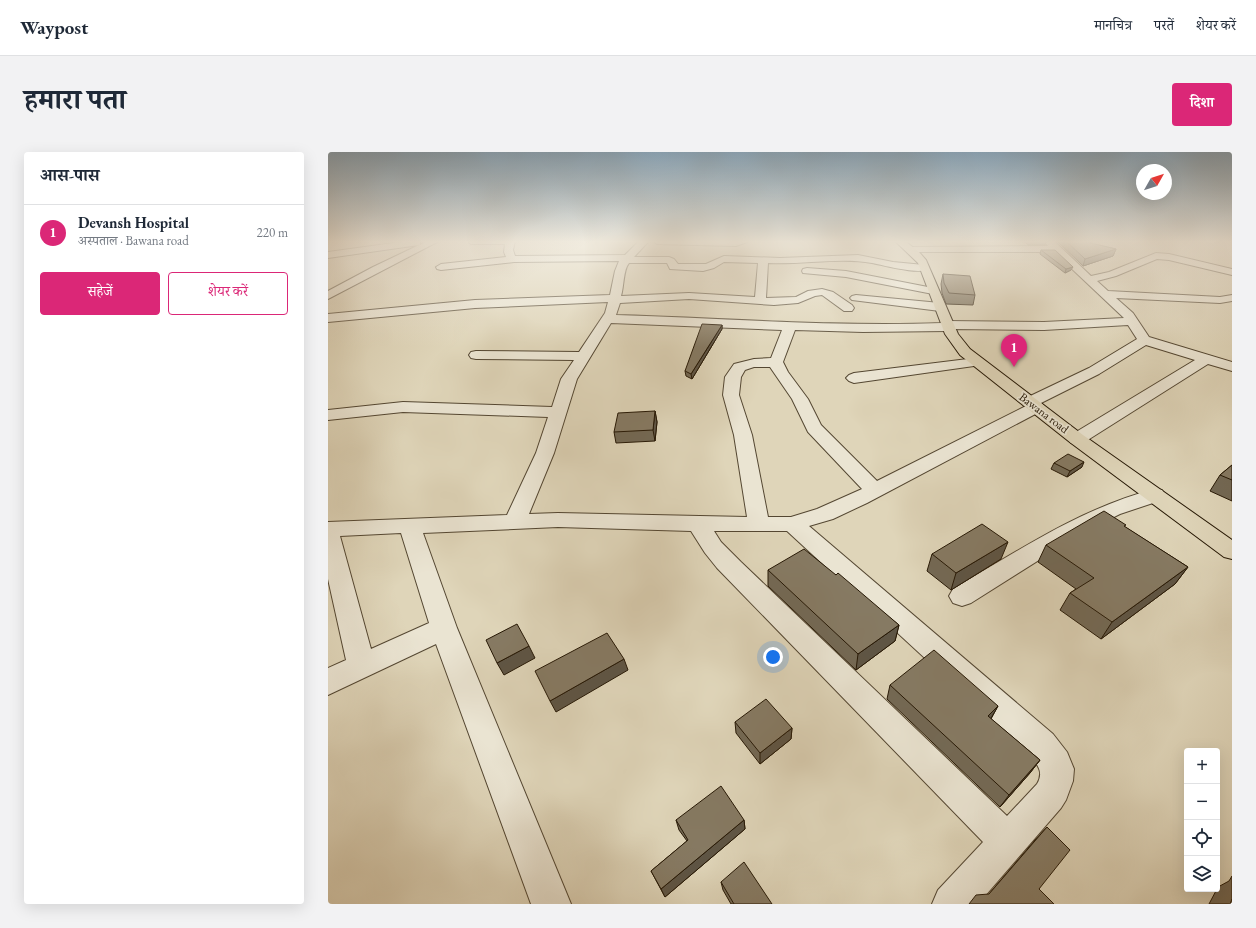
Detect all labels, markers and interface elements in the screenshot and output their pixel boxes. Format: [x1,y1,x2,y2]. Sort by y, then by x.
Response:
text: Waypost [20,15,88,40]
text: मानचित्र [1094,16,1132,34]
text: परतें [1154,16,1174,34]
text: शेयर करें [1196,16,1236,34]
text: हमारा पता [24,81,126,117]
button: दिशा [1172,83,1232,126]
text: आस-पास [40,164,99,186]
north arrow [1136,164,1172,200]
text: Devansh Hospital [78,213,189,232]
text: 1 [50,224,56,241]
text: 220 m [257,224,288,241]
text: अस्पताल · Bawana road [78,232,189,249]
button: सहेजें [40,272,160,315]
button: शेयर करें [168,272,288,315]
pin: 1 [1001,334,1027,367]
street label: Bawana road [1016,389,1073,438]
your location [763,647,783,667]
map controls [1184,748,1220,892]
button: + [1184,748,1220,784]
button: − [1184,784,1220,820]
button: locate [1184,820,1220,856]
button: layers [1184,856,1220,892]

